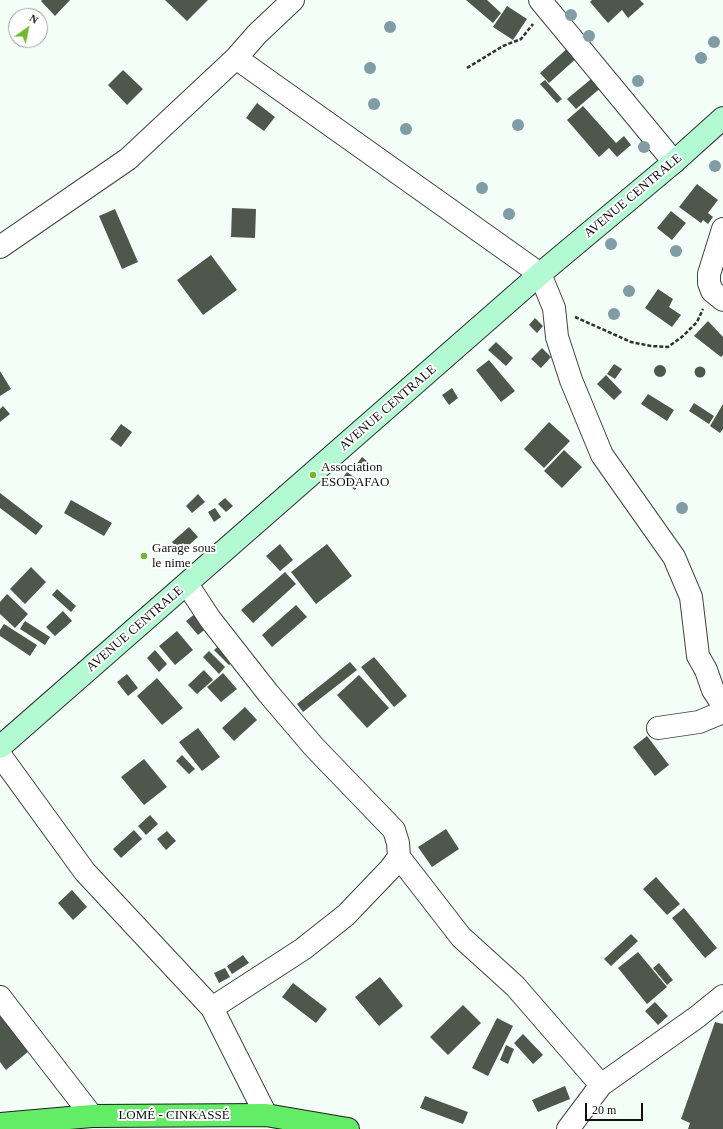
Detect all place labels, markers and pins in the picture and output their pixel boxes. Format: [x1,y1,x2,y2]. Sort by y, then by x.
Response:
place label: Association ESODAFAO [321,460,389,491]
marker: Association ESODAFAO [308,470,318,480]
place label: Garage sous le nime [152,541,216,572]
marker: Garage sous le nime [139,551,149,561]

